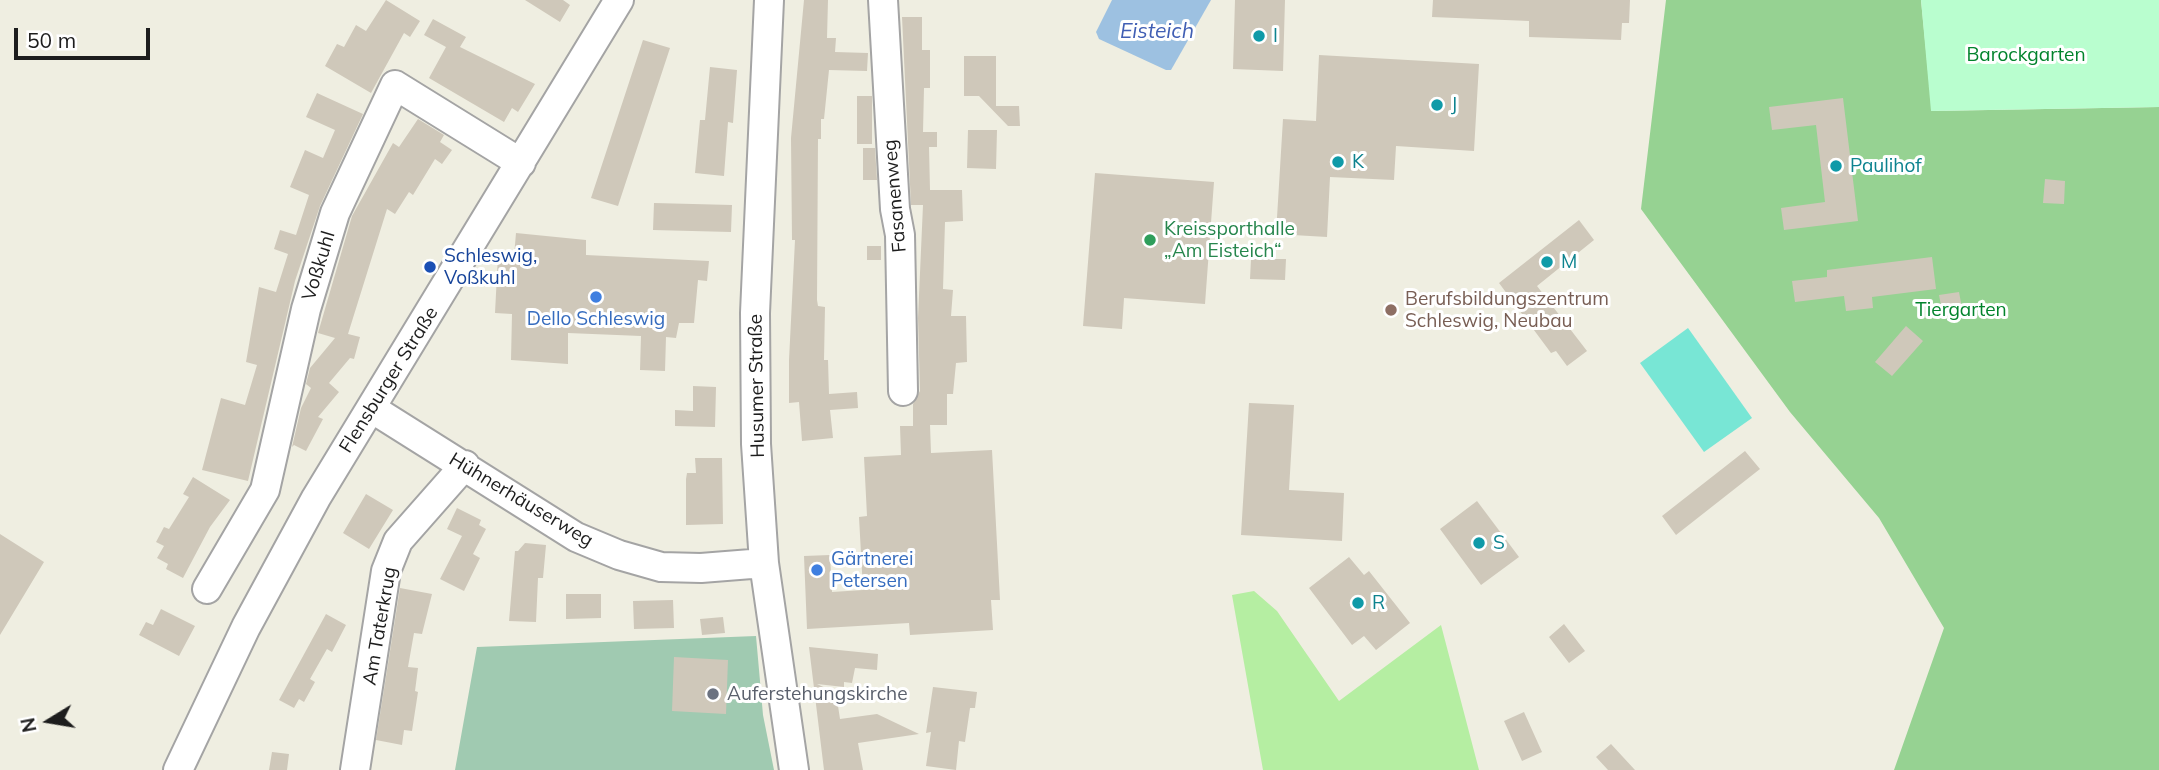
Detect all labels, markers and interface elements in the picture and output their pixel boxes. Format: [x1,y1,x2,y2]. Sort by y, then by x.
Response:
scale bar [18,14,154,58]
water label: Eisteich [1120,19,1194,45]
place label: I [1273,25,1278,47]
text: 50 m [27,27,76,53]
marker: I [1251,28,1267,44]
park label: Barockgarten [1966,44,2086,66]
place label: J [1451,94,1457,116]
marker: J [1429,97,1445,113]
street label: Fasanenweg [879,139,911,253]
place label: K [1352,151,1364,173]
marker: K [1330,154,1346,170]
place label: Paulihof [1850,155,1922,177]
marker: Paulihof [1828,158,1844,174]
place label: Kreissporthalle „Am Eisteich“ [1164,218,1295,262]
street label: Voßkuhl [298,229,340,303]
marker: Kreissporthalle „Am Eisteich“ [1142,232,1158,248]
place label: Schleswig, Voßkuhl [444,245,537,289]
place label: M [1561,251,1577,273]
marker: M [1539,254,1555,270]
marker: Schleswig, Voßkuhl [422,259,438,275]
place label: Berufsbildungszentrum Schleswig, Neubau [1405,288,1609,332]
marker: Dello Schleswig [588,289,604,305]
park label: Tiergarten [1915,299,2007,321]
marker: Berufsbildungszentrum Schleswig, Neubau [1383,302,1399,318]
street label: Flensburger Straße [335,303,443,457]
place label: Dello Schleswig [527,308,665,330]
street label: Husumer Straße [744,314,770,458]
street label: Hühnerhäuserweg [445,448,597,552]
place label: S [1493,532,1505,554]
marker: S [1471,535,1487,551]
place label: Gärtnerei Petersen [831,548,913,592]
marker: Gärtnerei Petersen [809,562,825,578]
street label: Am Taterkrug [358,565,402,687]
place label: R [1372,592,1385,614]
marker: R [1350,595,1366,611]
place label: Auferstehungskirche [727,683,908,705]
north arrow [14,686,84,756]
marker: Auferstehungskirche [705,686,721,702]
text: N [15,716,42,734]

